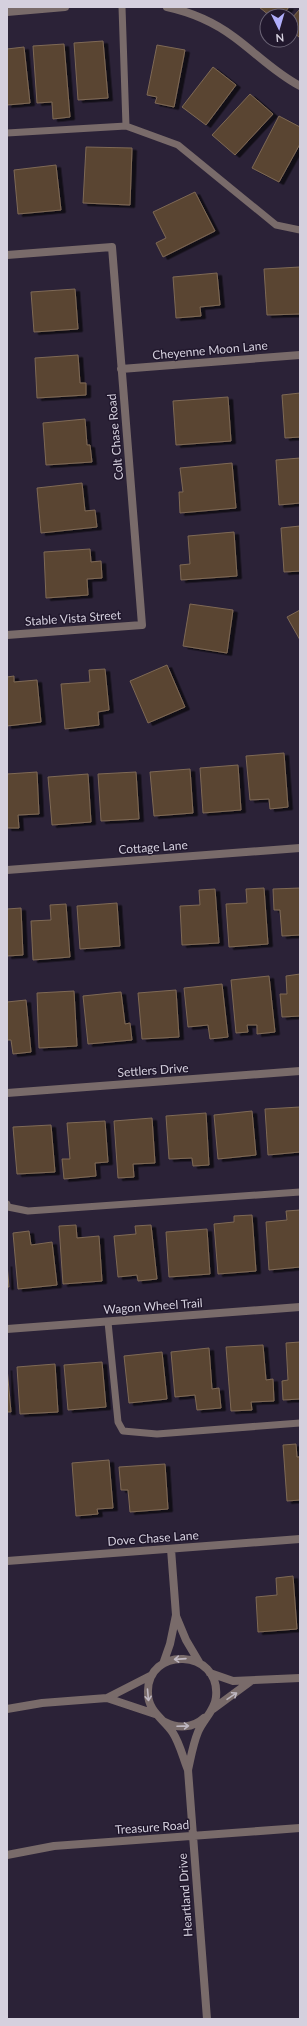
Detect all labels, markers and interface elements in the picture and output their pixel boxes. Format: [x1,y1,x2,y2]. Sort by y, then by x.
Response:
north arrow [259,8,299,48]
text: N [275,32,285,45]
street label: Cheyenne Moon Lane [152,337,268,363]
street label: Colt Chase Road [104,393,126,481]
street label: Stable Vista Street [25,607,122,629]
street label: Cottage Lane [118,837,188,857]
street label: Settlers Drive [117,1060,189,1080]
street label: Wagon Wheel Trail [103,1295,203,1317]
street label: Dove Chase Lane [107,1527,199,1549]
one-way arrow [173,1655,186,1662]
one-way arrow [145,1688,152,1701]
one-way arrow [226,1692,237,1700]
one-way arrow [176,1722,189,1730]
street label: Treasure Road [114,1817,190,1837]
street label: Heartland Drive [175,1853,195,1937]

